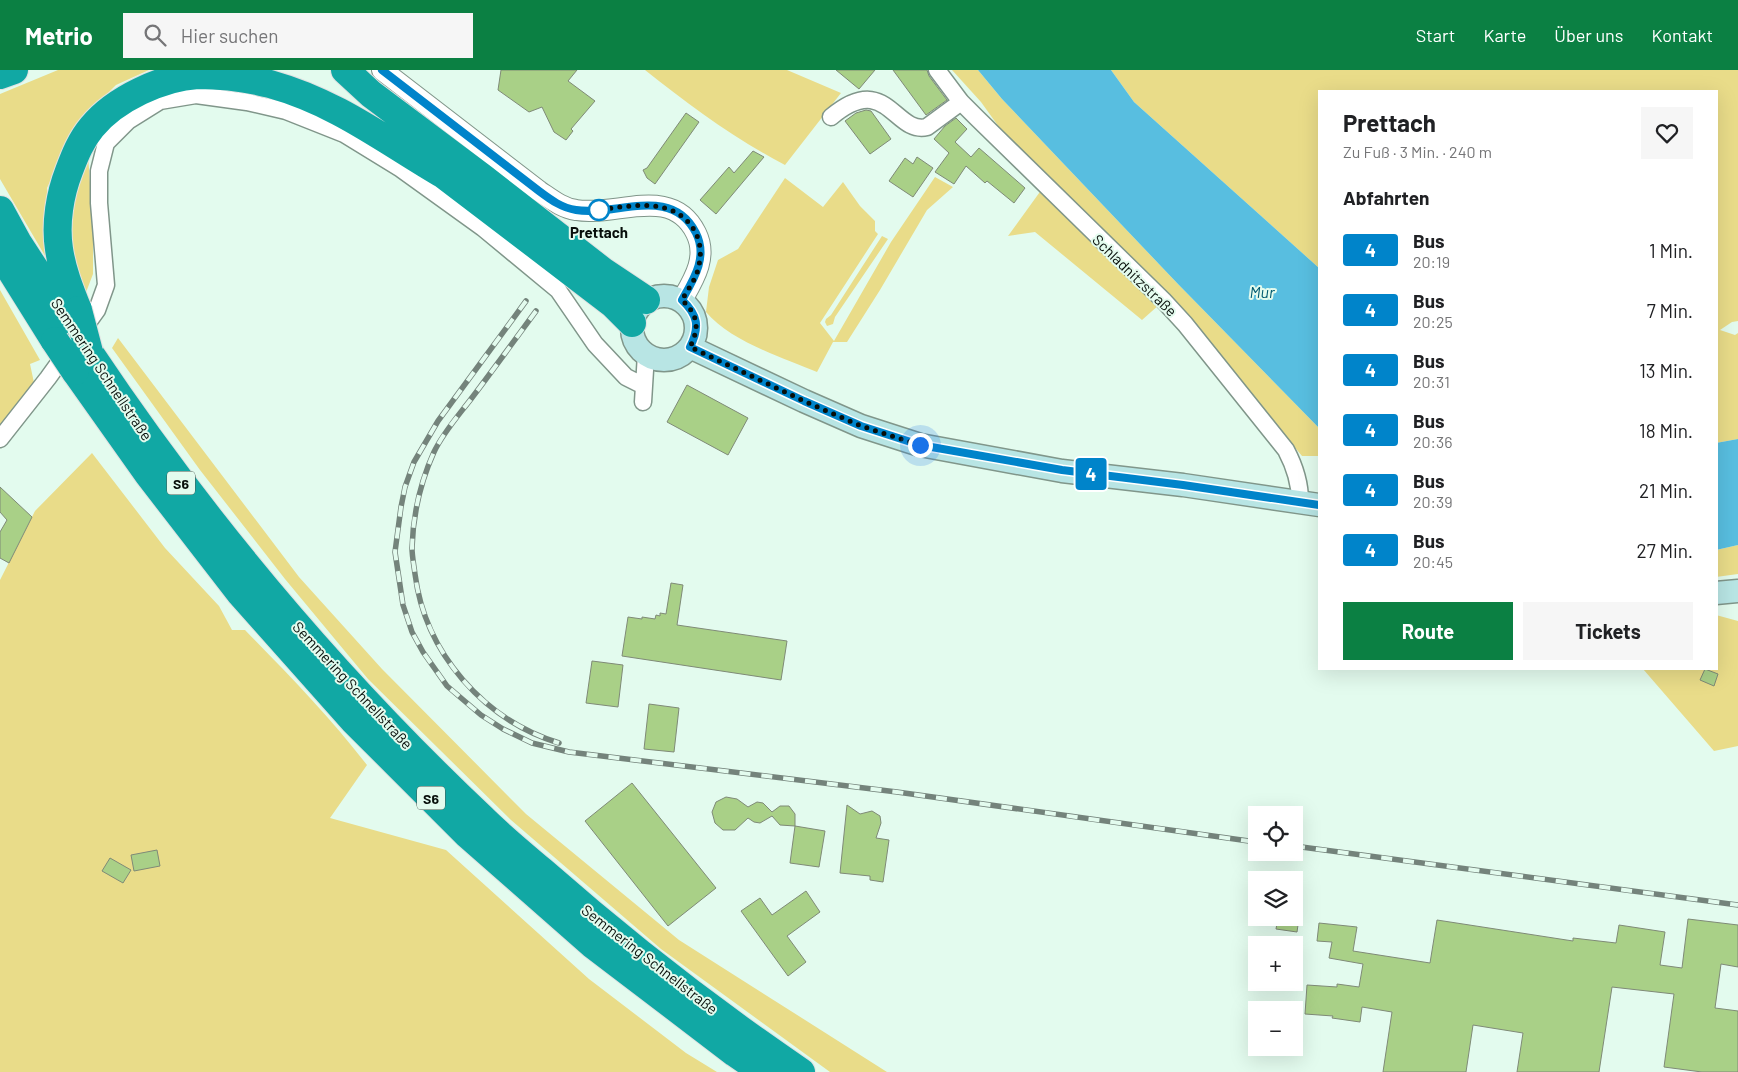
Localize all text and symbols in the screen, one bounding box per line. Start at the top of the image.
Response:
search box [123,13,473,58]
text: Metrio [25,21,93,50]
icon: search [141,21,169,49]
text: Hier suchen [181,24,279,47]
text: Start [1416,24,1455,46]
text: Karte [1483,24,1526,46]
text: Über uns [1554,24,1623,46]
text: Kontakt [1651,24,1713,46]
button: heart [1641,107,1693,159]
text: Prettach [1343,108,1436,137]
text: Zu Fuß · 3 Min. · 240 m [1343,142,1492,161]
text: Abfahrten [1343,186,1429,209]
marker: Prettach [588,199,610,221]
place label: Prettach [570,223,628,241]
text: Bus [1413,229,1445,252]
street label: Schladnitzstraße [1089,230,1181,320]
text: 4 [1365,239,1376,261]
text: 1 Min. [1649,239,1693,262]
text: 20:19 [1413,252,1450,271]
water label: Mur [1249,282,1276,301]
text: Bus [1413,289,1445,312]
street label: Semmering Schnellstraße [48,295,156,443]
text: 4 [1365,299,1376,321]
text: 7 Min. [1647,299,1693,322]
text: 20:25 [1413,312,1453,331]
text: Bus [1413,349,1445,372]
text: 4 [1365,359,1376,381]
text: 13 Min. [1639,359,1693,382]
text: 20:31 [1413,372,1450,391]
text: Bus [1413,409,1445,432]
text: 4 [1365,419,1376,441]
text: 18 Min. [1639,419,1693,442]
text: 20:36 [1413,432,1453,451]
your location [908,433,933,458]
line badge: 4 [1075,458,1107,490]
text: 4 [1086,463,1096,485]
text: Bus [1413,469,1445,492]
road number: S6 [167,472,195,494]
text: 4 [1365,479,1376,501]
text: 21 Min. [1639,479,1693,502]
text: 20:39 [1413,492,1453,511]
text: Bus [1413,529,1445,552]
text: 4 [1365,539,1376,561]
text: 27 Min. [1636,539,1693,562]
text: 20:45 [1413,552,1453,571]
button: Route [1343,602,1513,660]
button: Tickets [1523,602,1693,660]
street label: Semmering Schnellstraße [289,618,417,752]
road number: S6 [417,786,445,810]
map controls [1248,806,1303,1056]
button: locate [1248,806,1303,861]
button: layers [1248,871,1303,926]
street label: Semmering Schnellstraße [578,900,722,1018]
button: + [1248,936,1303,991]
button: − [1248,1001,1303,1056]

